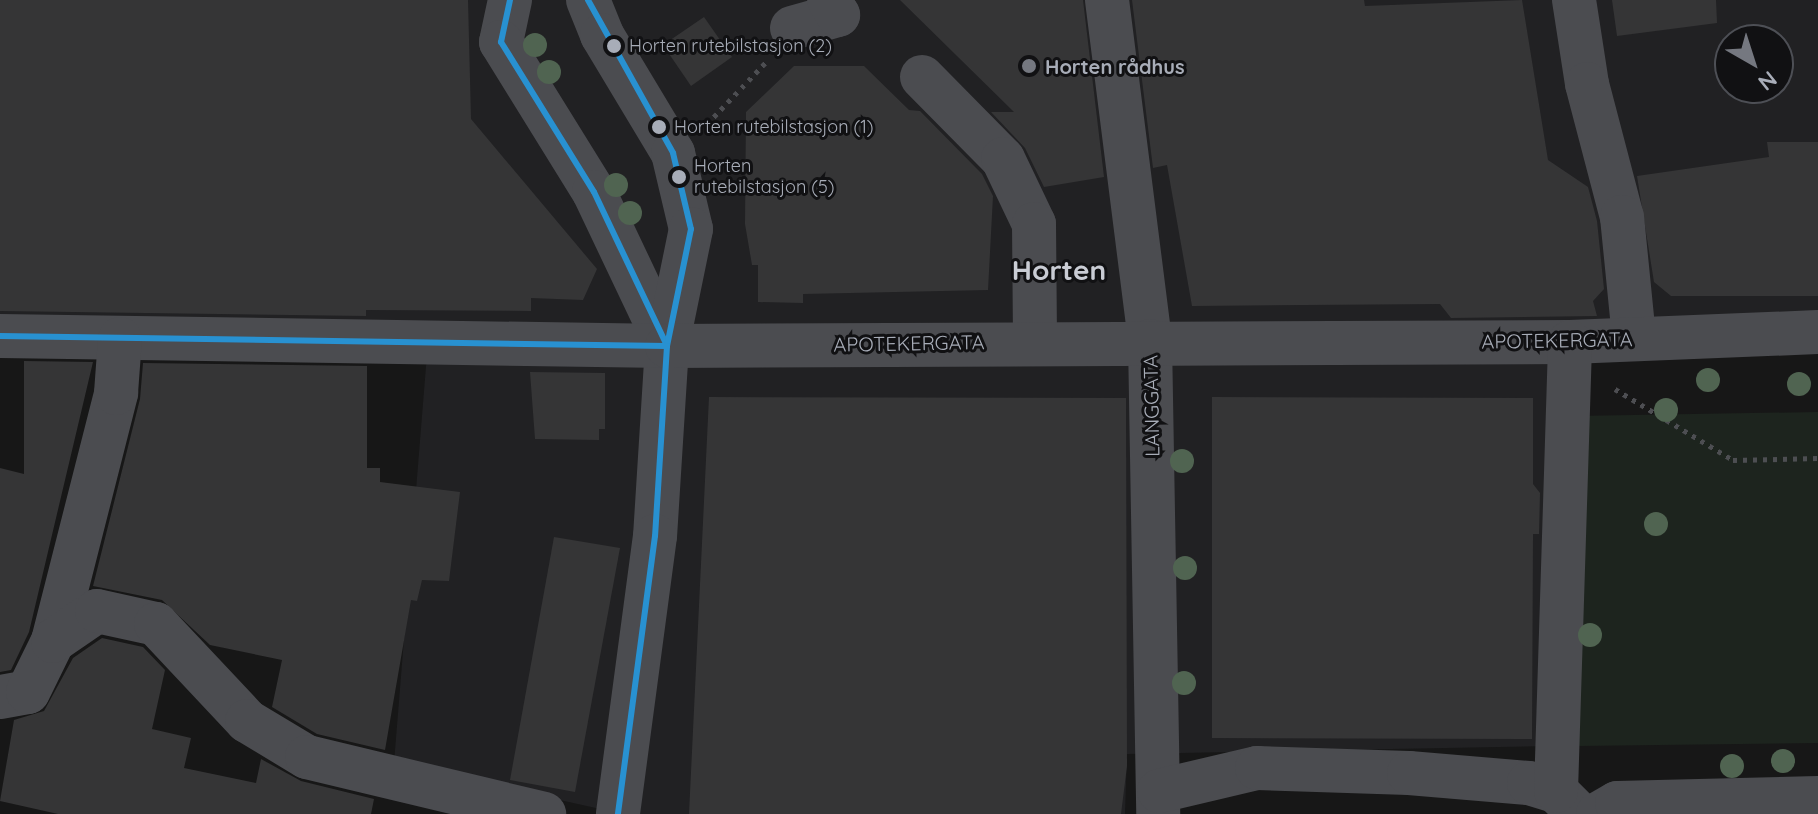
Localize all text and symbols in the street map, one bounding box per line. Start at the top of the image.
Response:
north arrow [1714,24,1794,104]
place label: Horten rutebilstasjon (2) [629,35,832,57]
marker: Horten rutebilstasjon (2) [606,38,622,54]
place label: Horten rådhus [1045,54,1185,78]
marker: Horten rådhus [1020,57,1038,75]
text: N [1753,65,1783,97]
place label: Horten rutebilstasjon (1) [674,116,874,138]
marker: Horten rutebilstasjon (1) [651,119,667,135]
place label: Horten rutebilstasjon (5) [694,156,834,198]
marker: Horten rutebilstasjon (5) [671,169,687,185]
district label: Horten [1012,253,1106,287]
street label: APOTEKERGATA [1481,327,1633,353]
street label: APOTEKERGATA [833,330,985,356]
street label: LANGGATA [1138,355,1164,457]

